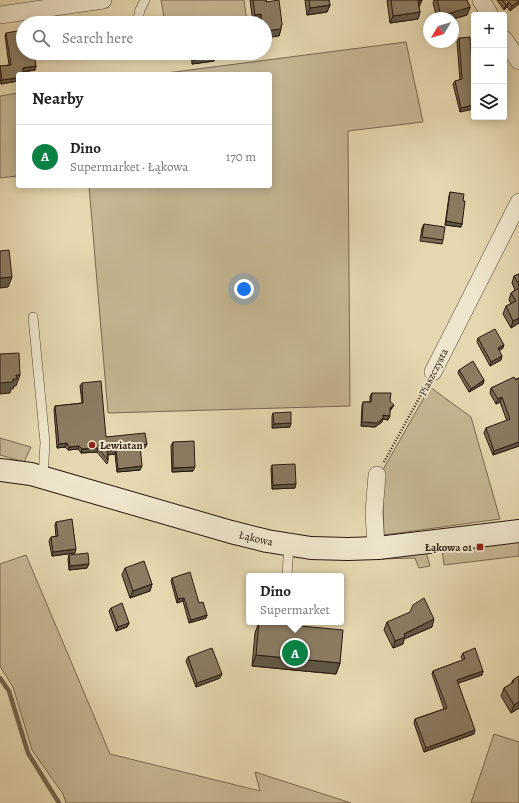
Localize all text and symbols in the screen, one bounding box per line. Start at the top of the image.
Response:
north arrow [423,12,459,48]
map controls [471,12,507,120]
button: + [471,12,507,48]
search box [16,16,272,60]
icon: search [30,27,52,49]
text: Search here [62,28,133,48]
button: − [471,48,507,84]
button: layers [471,84,507,120]
text: Nearby [32,87,83,110]
text: Dino [70,138,101,158]
text: A [41,148,49,165]
text: 170 m [226,148,256,165]
text: Supermarket · Łąkowa [70,158,188,175]
your location [234,279,254,299]
street label: Piaszczysta [415,345,452,399]
place label: Lewiatan [100,438,143,453]
marker: Lewiatan [87,440,97,450]
street label: Łąkowa [237,527,275,550]
place label: Łąkowa 01 [425,540,472,555]
marker: Łąkowa 01 [475,542,485,552]
popup [246,573,344,625]
text: Dino [260,581,291,601]
text: Supermarket [260,601,330,618]
pin: A [282,638,308,668]

